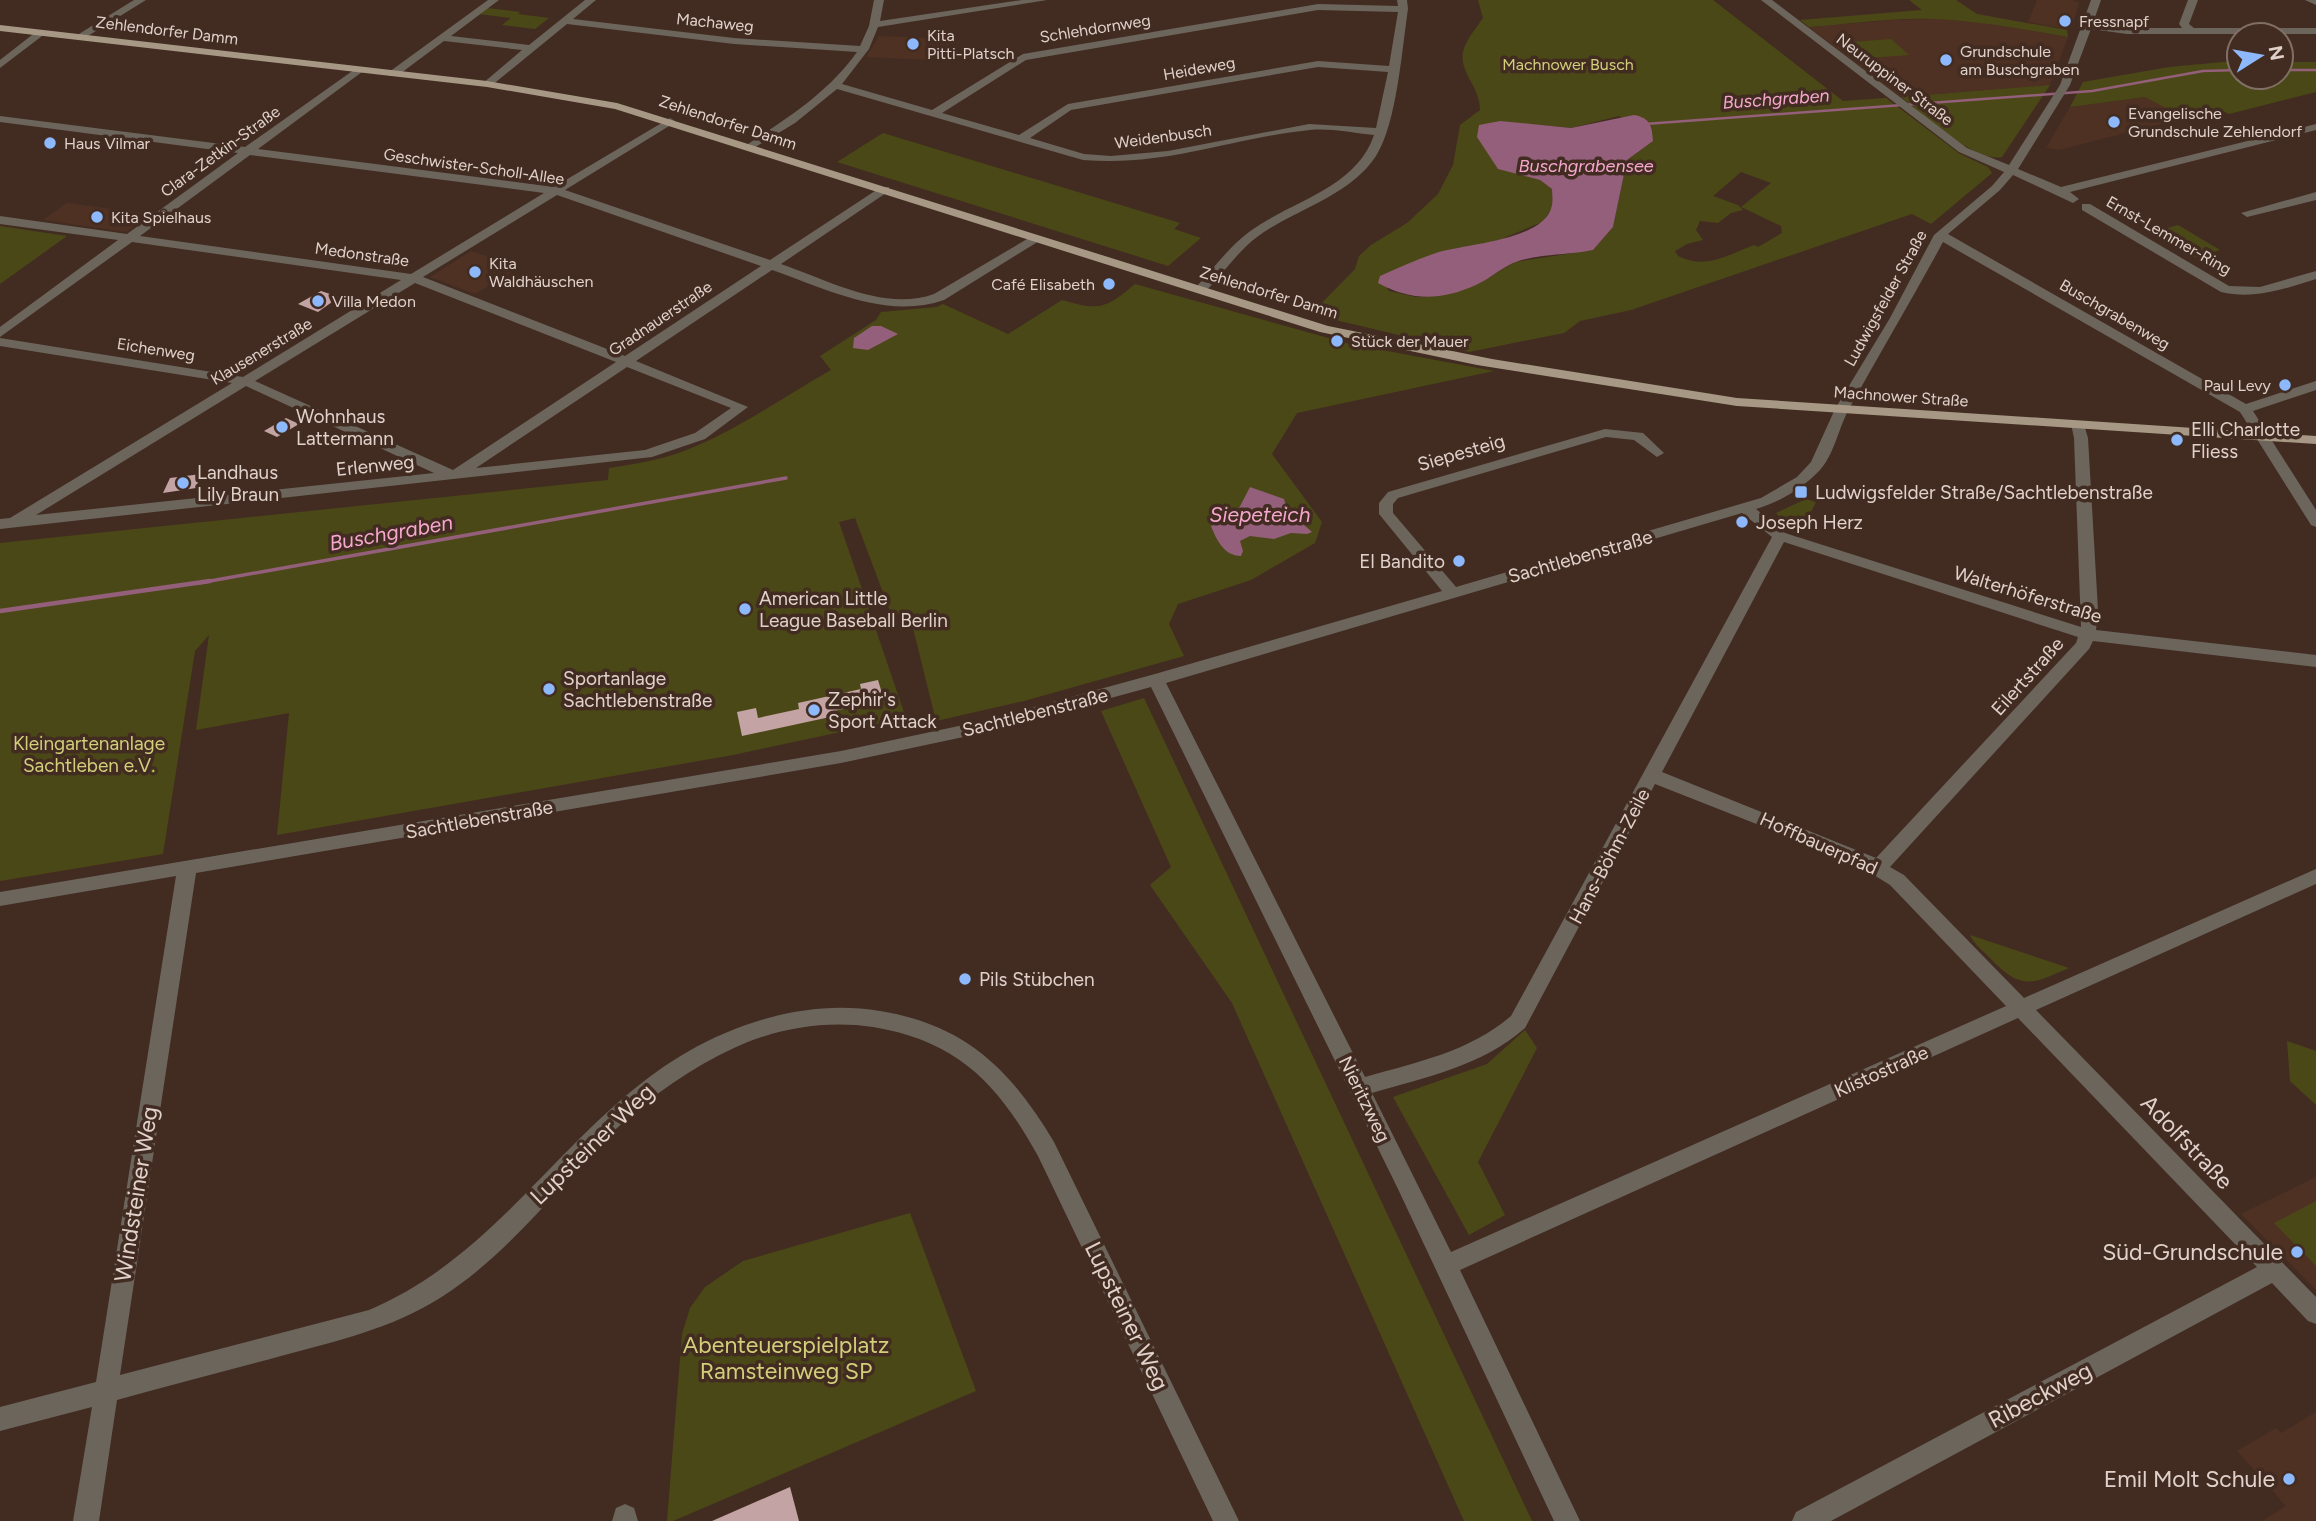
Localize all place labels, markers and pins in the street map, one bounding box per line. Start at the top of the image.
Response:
place label: Fressnapf [2079,12,2149,31]
marker: Fressnapf [2057,13,2073,29]
place label: Kita Pitti-Platsch [927,26,1015,63]
marker: Kita Pitti-Platsch [905,36,921,52]
place label: Grundschule am Buschgraben [1960,42,2080,79]
marker: Grundschule am Buschgraben [1938,52,1954,68]
place label: Evangelische Grundschule Zehlendorf [2128,104,2302,141]
marker: Evangelische Grundschule Zehlendorf [2106,114,2122,130]
place label: Haus Vilmar [64,134,151,153]
marker: Haus Vilmar [42,135,58,151]
place label: Kita Spielhaus [111,208,211,227]
marker: Kita Spielhaus [89,209,105,225]
place label: Kita Waldhäuschen [489,254,594,291]
marker: Kita Waldhäuschen [467,264,483,280]
place label: Café Elisabeth [991,275,1095,294]
marker: Café Elisabeth [1101,276,1117,292]
place label: Villa Medon [332,292,416,311]
marker: Villa Medon [310,293,326,309]
place label: Stück der Mauer [1351,332,1469,351]
marker: Stück der Mauer [1329,333,1345,349]
place label: Paul Levy [2204,376,2272,395]
marker: Paul Levy [2277,377,2293,393]
place label: Wohnhaus Lattermann [296,405,394,450]
place label: Elli Charlotte Fliess [2191,418,2300,463]
marker: Wohnhaus Lattermann [274,419,290,435]
marker: Elli Charlotte Fliess [2169,432,2185,448]
place label: Landhaus Lily Braun [197,461,279,506]
marker: Landhaus Lily Braun [175,475,191,491]
place label: Ludwigsfelder Straße/Sachtlebenstraße [1815,481,2153,504]
marker: Ludwigsfelder Straße/Sachtlebenstraße [1793,484,1809,500]
place label: Joseph Herz [1756,511,1863,534]
marker: Joseph Herz [1734,514,1750,530]
place label: El Bandito [1359,550,1445,573]
marker: El Bandito [1451,553,1467,569]
place label: American Little League Baseball Berlin [759,587,948,632]
marker: American Little League Baseball Berlin [737,601,753,617]
place label: Sportanlage Sachtlebenstraße [563,667,712,712]
marker: Sportanlage Sachtlebenstraße [541,681,557,697]
place label: Zephir's Sport Attack [828,688,937,733]
marker: Zephir's Sport Attack [806,702,822,718]
place label: Pils Stübchen [979,968,1095,991]
marker: Pils Stübchen [957,971,973,987]
place label: Süd-Grundschule [2102,1238,2283,1266]
marker: Süd-Grundschule [2289,1244,2305,1260]
place label: Emil Molt Schule [2104,1465,2275,1493]
marker: Emil Molt Schule [2281,1471,2297,1487]

